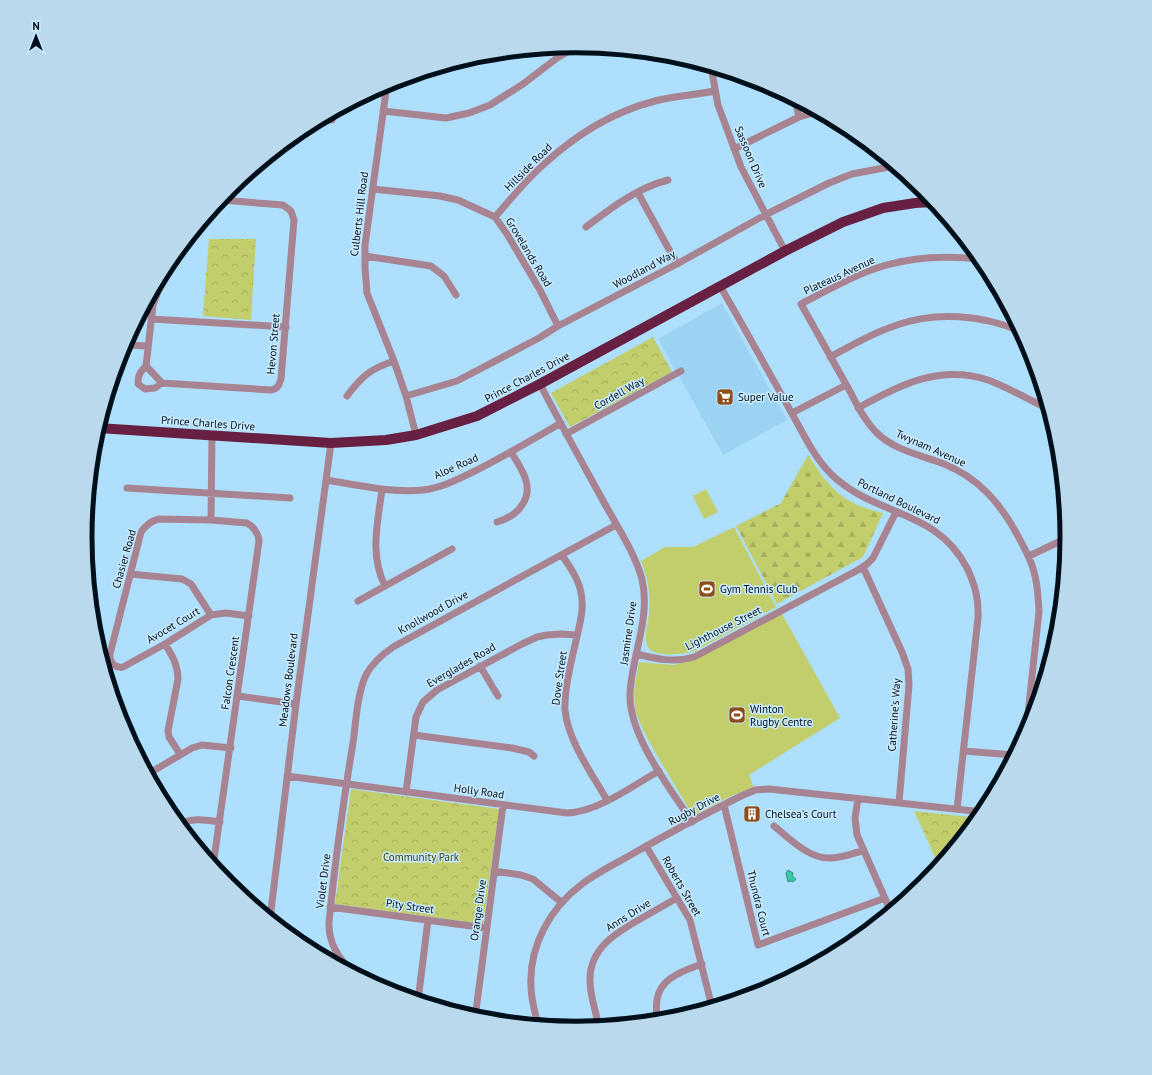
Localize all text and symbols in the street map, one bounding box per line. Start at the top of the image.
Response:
north arrow [16,16,56,56]
text: N [32,19,40,33]
street label: Sassoon Drive [732,124,770,190]
street label: Hillside Road [501,140,555,194]
street label: Culberts Hill Road [347,171,371,257]
street label: Grovelands Road [503,215,555,289]
street label: Woodland Way [610,246,678,291]
street label: Plateaus Avenue [801,252,877,298]
street label: Hevon Street [263,313,283,375]
street label: Prince Charles Drive [482,349,572,405]
street label: Cordell Way [591,373,647,413]
supermarket icon: Super Value [715,387,735,407]
place label: Super Value [738,390,794,404]
street label: Prince Charles Drive [161,413,256,433]
street label: Twynam Avenue [894,426,969,470]
street label: Aloe Road [432,450,481,482]
street label: Portland Boulevard [855,475,943,527]
street label: Chasier Road [109,528,139,590]
sports icon: Gym Tennis Club [697,579,717,599]
place label: Gym Tennis Club [720,582,798,596]
street label: Knollwood Drive [395,587,471,637]
street label: Jasmine Drive [616,600,639,667]
street label: Lighthouse Street [683,603,764,653]
street label: Avocet Court [144,604,202,646]
street label: Meadows Boulevard [275,632,301,728]
street label: Falcon Crescent [218,635,242,711]
street label: Everglades Road [424,640,498,690]
street label: Dove Street [548,650,570,706]
street label: Catherine's Way [884,677,904,752]
place label: Winton Rugby Centre [750,702,813,729]
sports icon: Winton Rugby Centre [727,705,747,725]
street label: Holly Road [453,781,505,801]
street label: Rugby Drive [666,789,723,828]
building icon: Chelsea's Court [742,804,762,824]
place label: Chelsea's Court [765,807,837,821]
park label: Community Park [383,850,460,864]
street label: Violet Drive [313,852,333,910]
street label: Roberts Street [659,854,705,919]
street label: Thundra Court [744,868,774,938]
street label: Orange Drive [467,878,489,942]
street label: Anns Drive [603,895,654,934]
street label: Pity Street [385,896,435,916]

